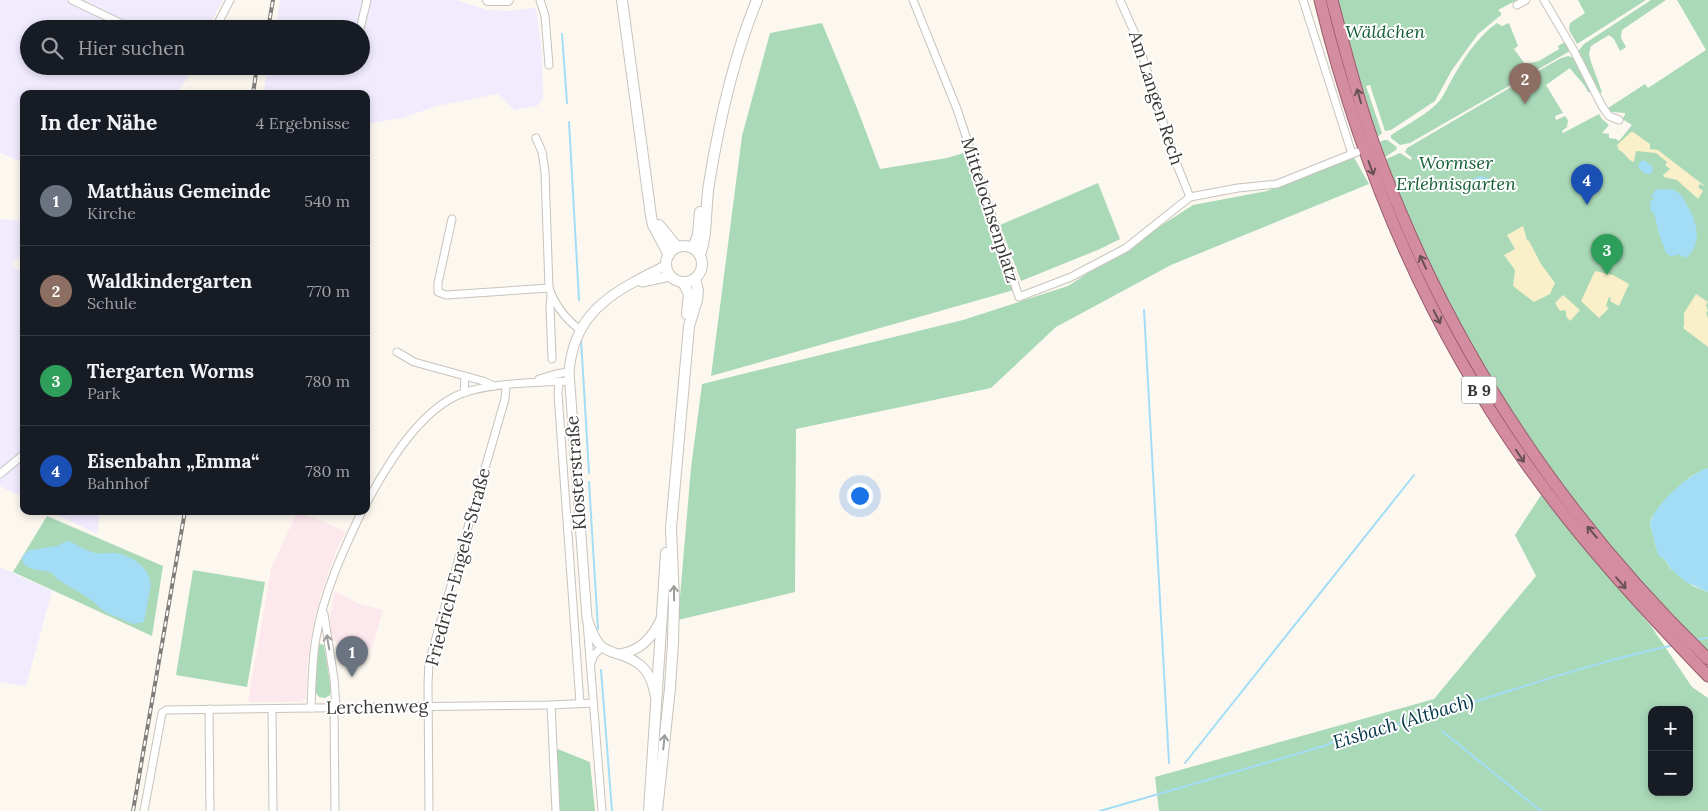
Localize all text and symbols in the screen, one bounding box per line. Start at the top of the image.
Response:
search box [20,20,370,75]
park label: Wäldchen [1345,20,1425,43]
street label: Am Langen Rech [1124,27,1189,168]
icon: search [38,34,66,62]
text: Hier suchen [78,36,185,60]
pin: 2 [1509,63,1541,104]
one-way arrow [1353,88,1363,104]
text: In der Nähe [40,109,157,136]
text: 4 Ergebnisse [256,113,350,133]
street label: Mittelochsenplatz [956,134,1025,285]
park label: Wormser Erlebnisgarten [1396,151,1516,195]
one-way arrow [1367,160,1376,175]
pin: 4 [1571,164,1603,205]
text: Matthäus Gemeinde [87,179,271,203]
text: 1 [53,191,59,211]
text: 540 m [304,191,350,211]
text: Kirche [87,203,136,223]
pin: 3 [1591,234,1623,275]
one-way arrow [1418,255,1427,270]
text: Waldkindergarten [87,269,252,293]
text: 2 [52,281,60,301]
text: 770 m [307,281,350,301]
text: Schule [87,293,137,313]
one-way arrow [1432,309,1442,324]
text: Tiergarten Worms [87,359,254,383]
text: 3 [52,371,60,391]
text: 780 m [305,371,350,391]
road number: B 9 [1462,376,1496,404]
text: Park [87,383,120,403]
street label: Klosterstraße [560,415,591,531]
text: Eisenbahn „Emma“ [87,449,259,473]
one-way arrow [1515,449,1525,463]
text: 4 [52,461,60,481]
text: 780 m [305,461,350,481]
street label: Friedrich-Engels-Straße [420,465,495,669]
text: Bahnhof [87,473,149,493]
your location [847,483,873,509]
one-way arrow [1587,526,1598,539]
one-way arrow [1616,577,1627,590]
one-way arrow [669,585,679,602]
one-way arrow [322,634,332,650]
pin: 1 [336,636,368,677]
water label: Eisbach (Altbach) [1330,688,1477,755]
street label: Lerchenweg [326,694,429,719]
map controls [1648,706,1693,796]
button: + [1648,706,1693,751]
one-way arrow [659,734,669,750]
button: − [1648,751,1693,796]

